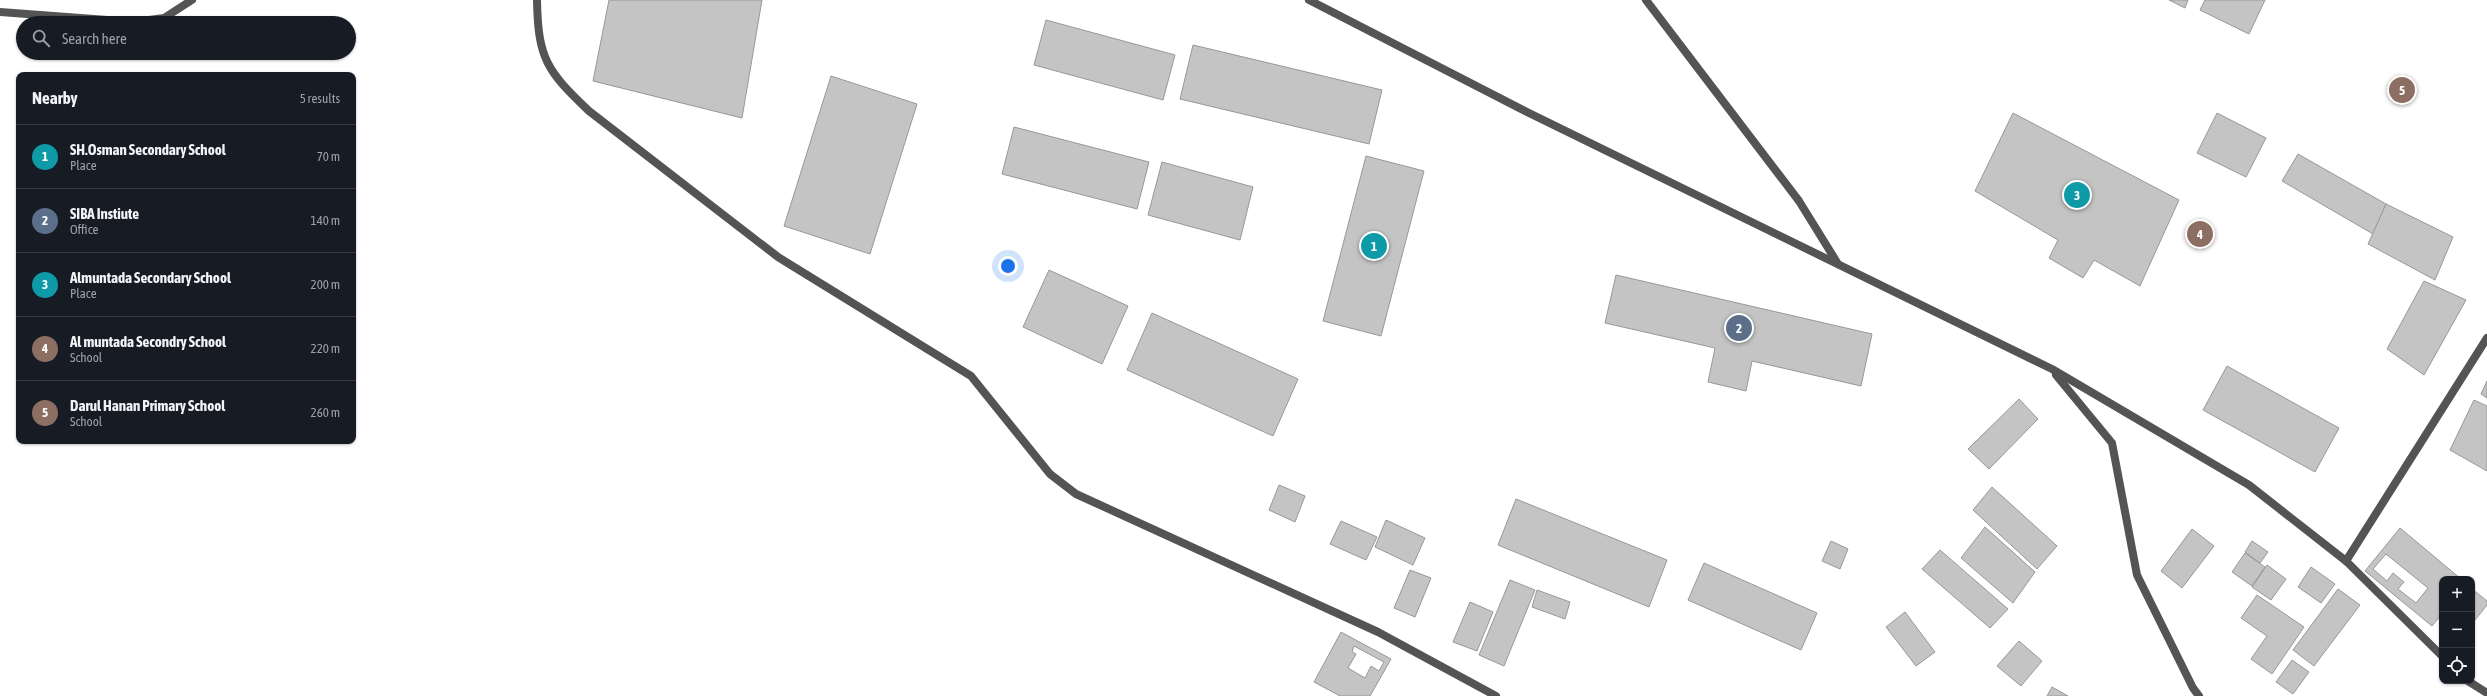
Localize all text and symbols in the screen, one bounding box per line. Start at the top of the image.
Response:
search box [16,16,356,60]
icon: search [30,27,52,49]
text: Search here [62,30,127,47]
pin: 5 [2389,75,2415,105]
text: Nearby [32,88,78,108]
text: 5 results [300,91,340,106]
text: SH.Osman Secondary School [70,141,226,158]
text: 1 [42,149,48,164]
text: 70 m [317,149,340,164]
text: Place [70,158,97,173]
pin: 3 [2064,180,2090,210]
text: SIBA Instiute [70,205,139,222]
text: 2 [42,213,48,228]
text: 140 m [311,213,340,228]
pin: 4 [2187,219,2213,249]
text: Office [70,222,98,237]
pin: 1 [1361,231,1387,261]
your location [998,256,1018,276]
text: Almuntada Secondary School [70,269,231,286]
text: 3 [42,277,48,292]
text: 200 m [311,277,340,292]
text: Place [70,286,97,301]
pin: 2 [1726,313,1752,343]
text: Al muntada Secondry School [70,333,226,350]
text: 4 [42,341,48,356]
text: 220 m [311,341,340,356]
text: School [70,350,102,365]
text: Darul Hanan Primary School [70,397,225,414]
text: 5 [42,405,48,420]
text: 260 m [311,405,340,420]
text: School [70,414,102,429]
map controls [2439,576,2475,684]
button: + [2439,576,2475,612]
button: − [2439,612,2475,648]
button: locate [2439,648,2475,684]

